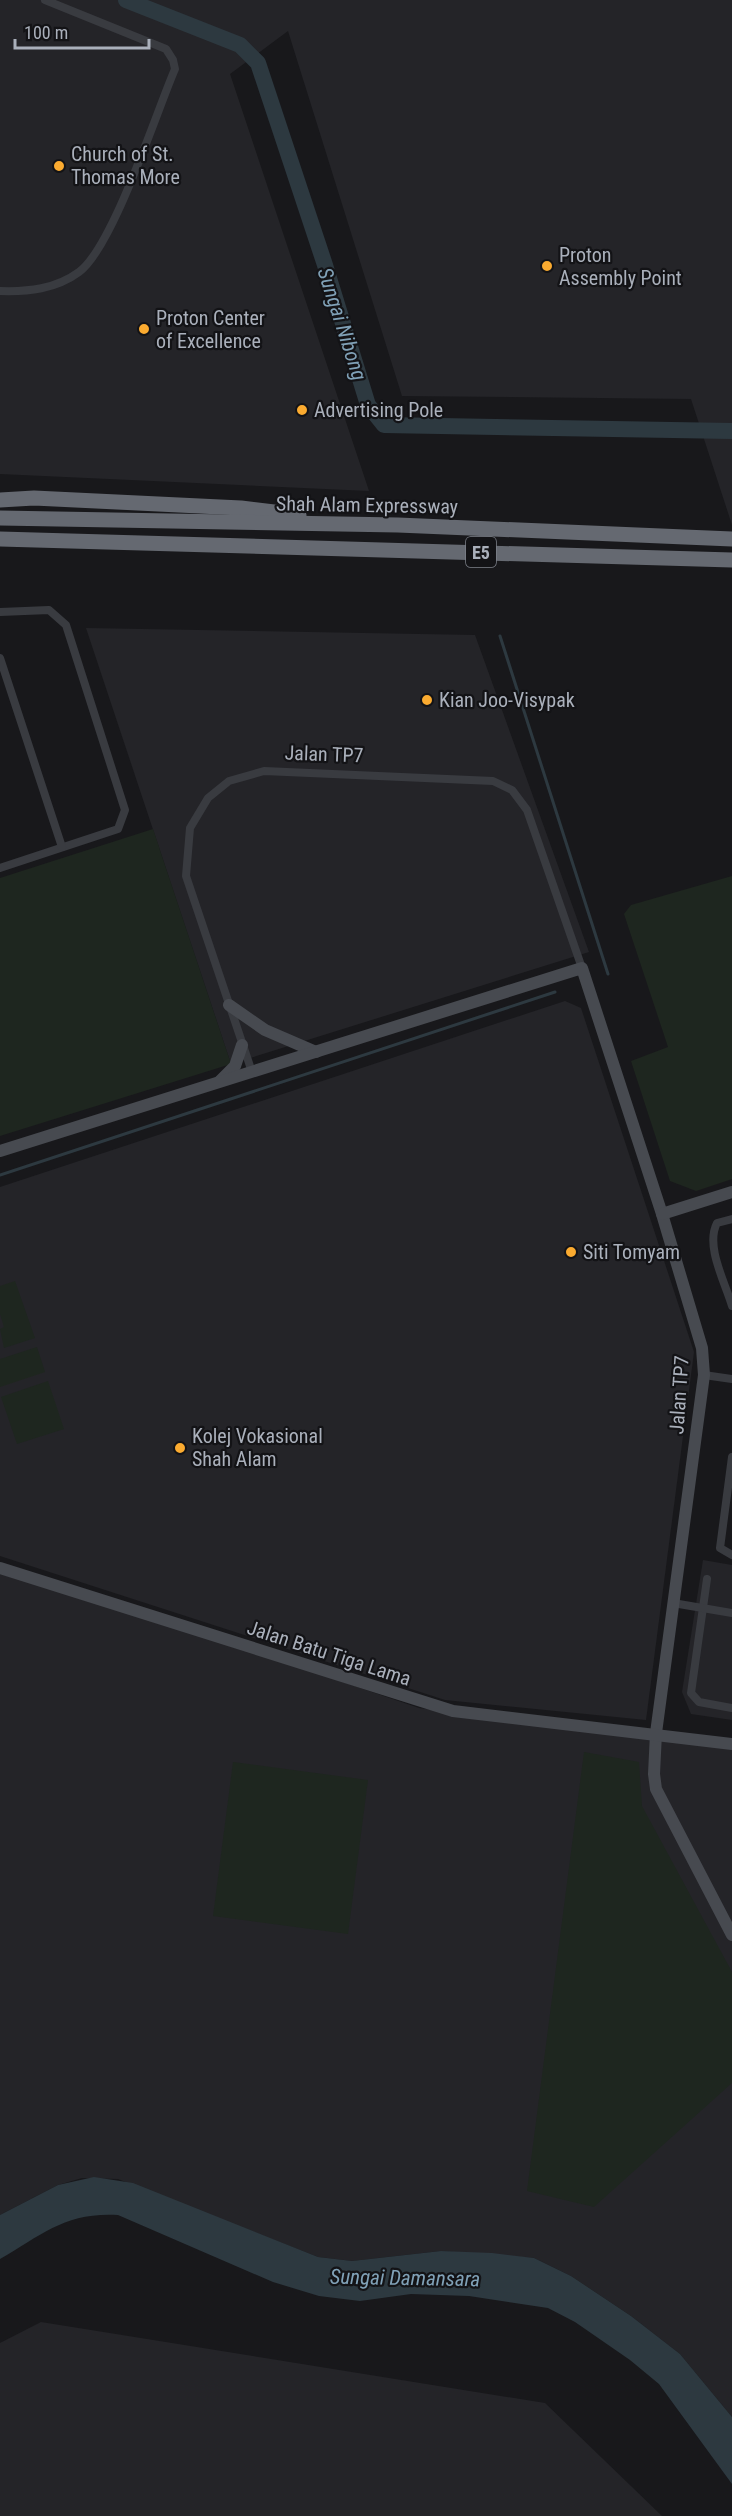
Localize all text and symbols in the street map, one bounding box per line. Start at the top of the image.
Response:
scale bar [15,12,148,50]
text: 100 m [24,22,68,43]
place label: Church of St. Thomas More [71,142,180,189]
marker: Church of St. Thomas More [52,159,66,173]
place label: Proton Assembly Point [559,243,682,290]
marker: Proton Assembly Point [540,259,554,273]
water label: Sungai Nibong [313,265,371,383]
place label: Proton Center of Excellence [156,306,265,353]
marker: Proton Center of Excellence [137,322,151,336]
place label: Advertising Pole [314,398,443,422]
marker: Advertising Pole [295,403,309,417]
street label: Shah Alam Expressway [276,491,458,519]
road number: E5 [466,537,496,567]
place label: Kian Joo-Visypak [439,688,575,712]
marker: Kian Joo-Visypak [420,693,434,707]
street label: Jalan TP7 [284,741,364,767]
place label: Siti Tomyam [583,1240,680,1264]
marker: Siti Tomyam [564,1245,578,1259]
street label: Jalan TP7 [664,1355,694,1435]
place label: Kolej Vokasional Shah Alam [192,1424,323,1471]
marker: Kolej Vokasional Shah Alam [173,1441,187,1455]
street label: Jalan Batu Tiga Lama [244,1615,414,1691]
water label: Sungai Damansara [330,2265,480,2291]

